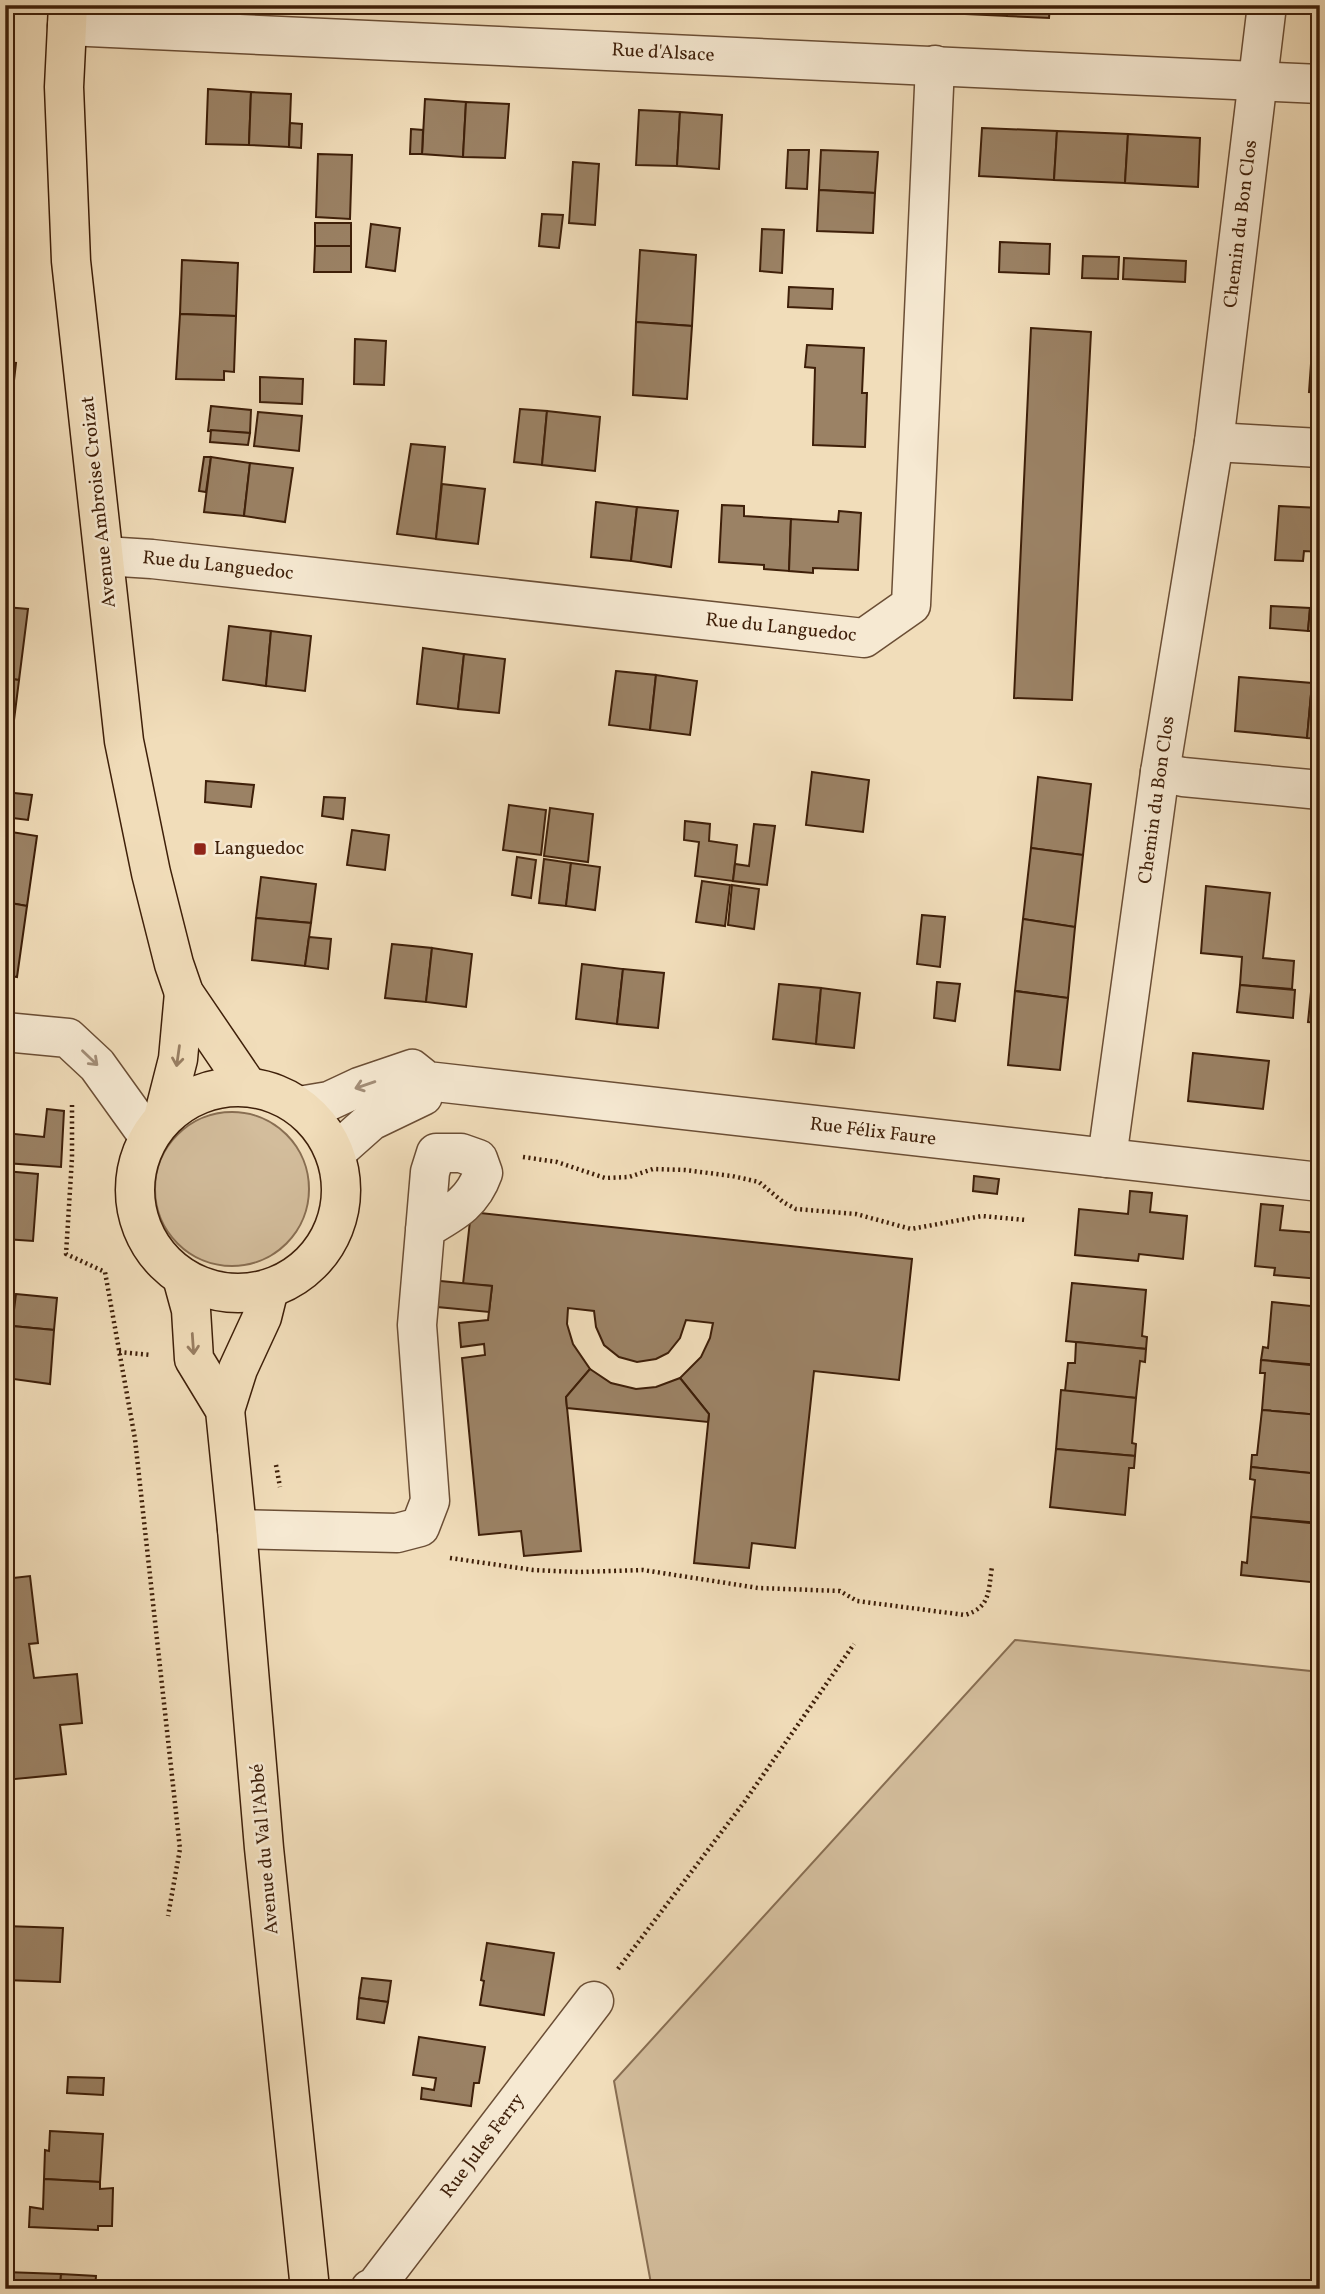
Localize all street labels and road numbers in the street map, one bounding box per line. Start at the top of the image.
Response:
street label: Rue d'Alsace [611,37,715,69]
street label: Chemin du Bon Clos [1218,139,1264,309]
street label: Avenue Ambroise Croizat [75,394,123,609]
street label: Rue du Languedoc [141,545,295,587]
street label: Rue du Languedoc [704,607,858,649]
street label: Chemin du Bon Clos [1132,714,1182,886]
street label: Rue Félix Faure [808,1111,938,1153]
street label: Avenue du Val l'Abbé [245,1762,285,1936]
street label: Rue Jules Ferry [435,2088,531,2204]

